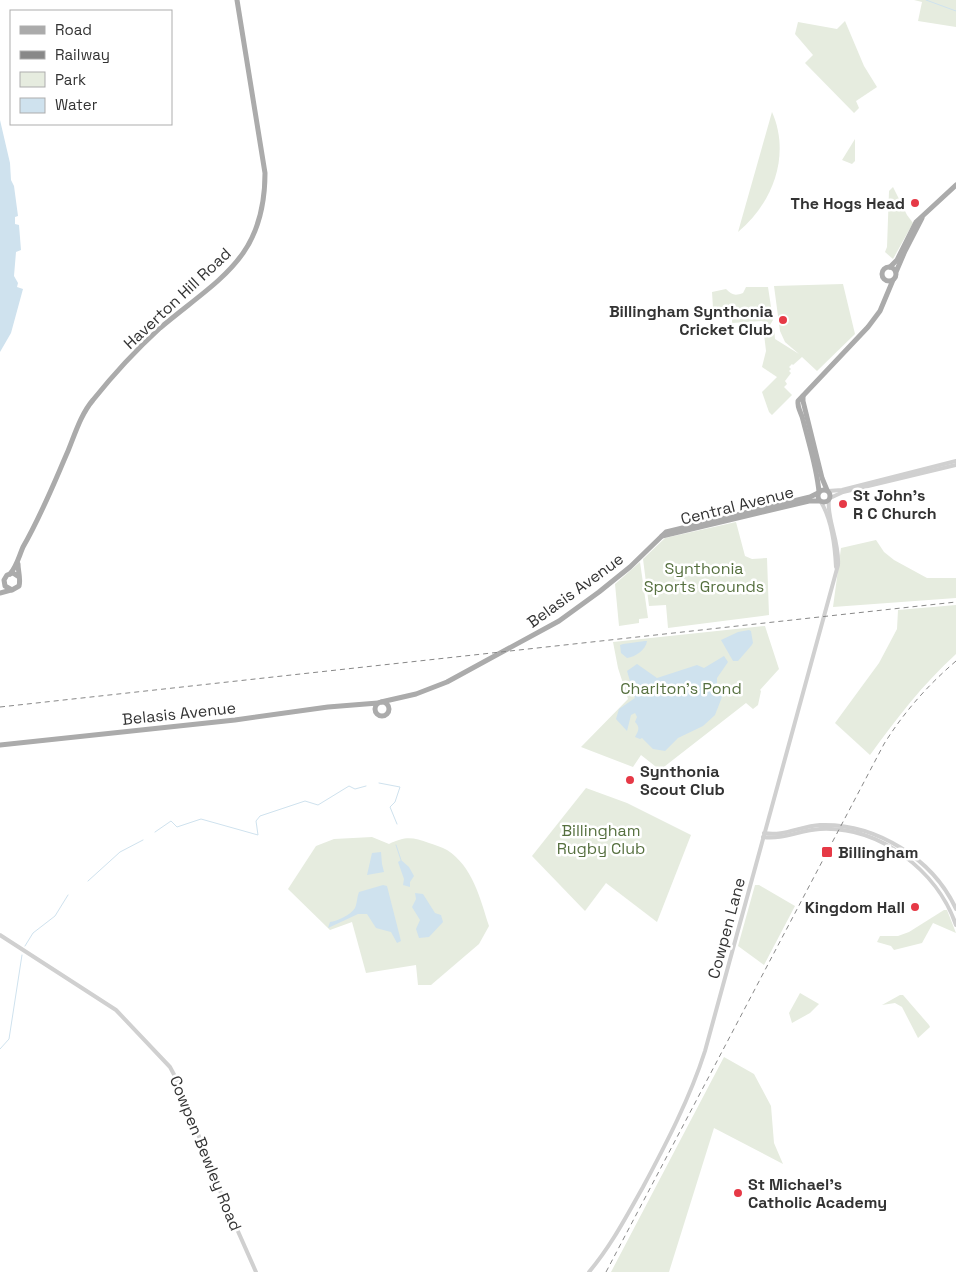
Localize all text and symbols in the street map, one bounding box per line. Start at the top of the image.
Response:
legend [10,10,172,125]
text: Road [55,20,92,39]
text: Railway [55,45,110,64]
text: Park [55,70,86,89]
text: Water [55,95,98,114]
place label: The Hogs Head [790,193,905,214]
marker: The Hogs Head [909,197,921,209]
street label: Haverton Hill Road [119,243,236,354]
place label: Billingham Synthonia Cricket Club [609,301,773,340]
marker: Billingham Synthonia Cricket Club [777,314,789,326]
street label: Central Avenue [678,481,796,530]
place label: St John's R C Church [853,485,937,524]
marker: St John's R C Church [837,498,849,510]
street label: Belasis Avenue [523,548,628,632]
park label: Synthonia Sports Grounds [644,558,764,597]
park label: Charlton's Pond [620,678,742,699]
street label: Belasis Avenue [121,697,237,730]
place label: Synthonia Scout Club [640,761,725,800]
marker: Synthonia Scout Club [624,774,636,786]
park label: Billingham Rugby Club [557,820,645,859]
place label: Billingham [838,842,918,863]
marker: Billingham [820,845,834,859]
street label: Cowpen Lane [703,875,750,981]
place label: Kingdom Hall [805,897,905,918]
marker: Kingdom Hall [909,901,921,913]
street label: Cowpen Bewley Road [165,1072,246,1234]
place label: St Michael's Catholic Academy [748,1174,887,1213]
marker: St Michael's Catholic Academy [732,1187,744,1199]

